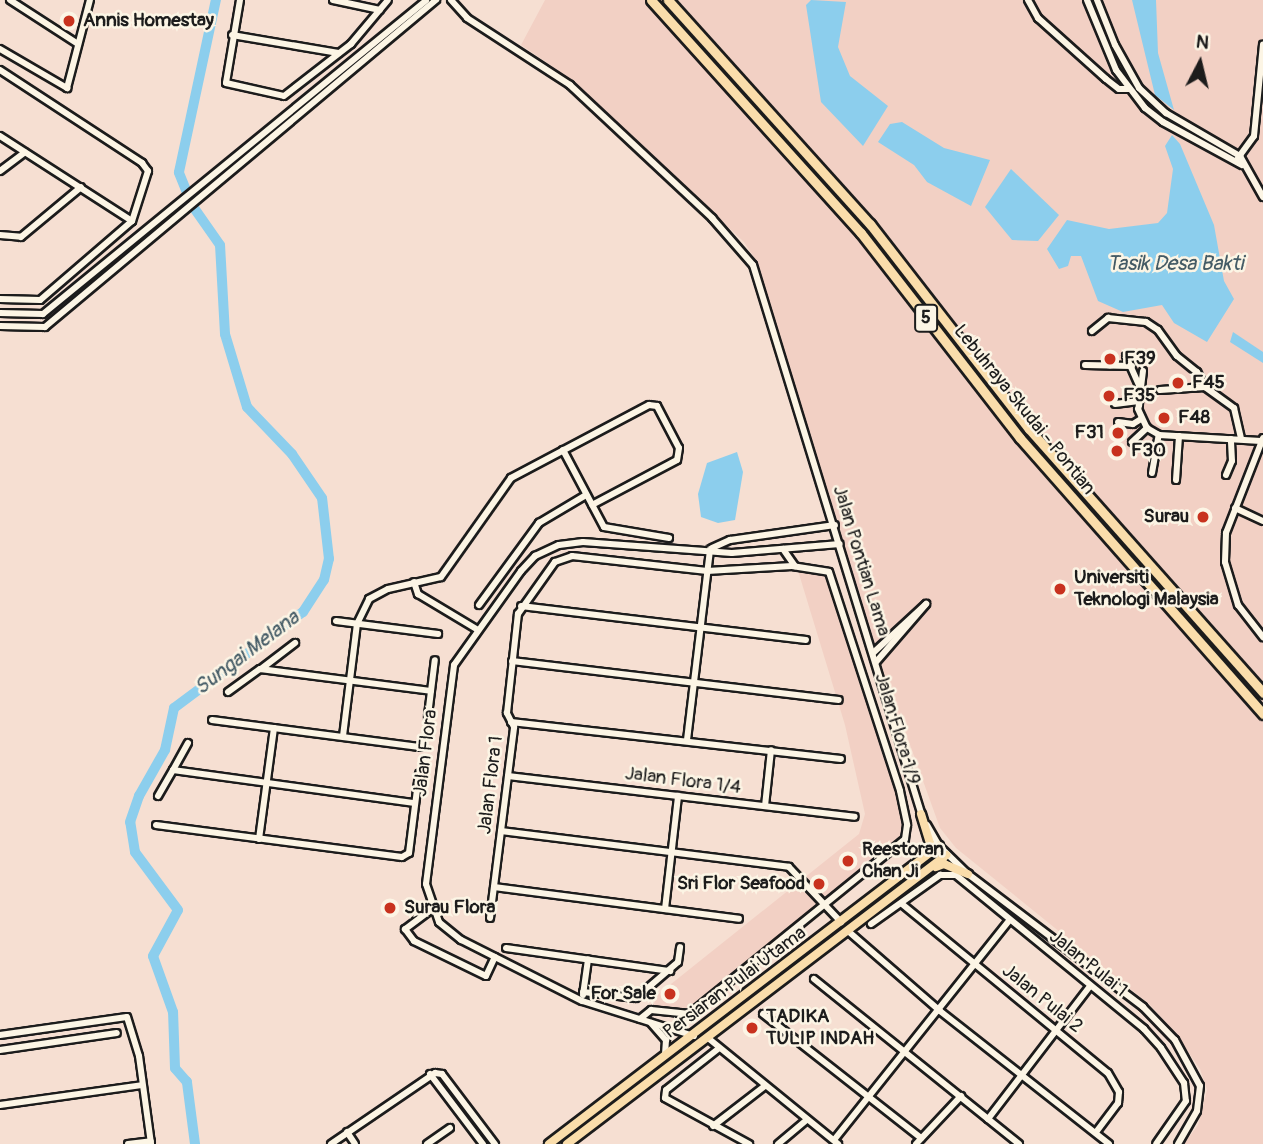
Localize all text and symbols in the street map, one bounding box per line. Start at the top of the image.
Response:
place label: Annis Homestay [83,10,214,32]
marker: Annis Homestay [61,13,77,29]
north arrow [1165,28,1235,98]
text: N [1195,29,1210,55]
water label: Tasik Desa Bakti [1107,251,1243,277]
road number: 5 [914,304,938,332]
street label: Lebuhraya Skudai - Pontian [948,320,1100,500]
place label: F39 [1124,348,1156,370]
marker: F39 [1102,351,1118,367]
place label: F45 [1192,372,1225,394]
marker: F45 [1170,375,1186,391]
place label: F35 [1123,385,1155,407]
marker: F35 [1101,388,1117,404]
place label: F48 [1178,407,1210,429]
marker: F48 [1156,410,1172,426]
place label: F31 [1075,422,1104,444]
marker: F31 [1110,425,1126,441]
place label: F30 [1131,440,1166,462]
marker: F30 [1109,443,1125,459]
street label: Jalan Pontian Lama [827,483,895,639]
place label: Surau [1144,506,1189,528]
marker: Surau [1195,509,1211,525]
place label: Universiti Teknologi Malaysia [1074,567,1219,611]
marker: Universiti Teknologi Malaysia [1052,581,1068,597]
water label: Sungai Melana [190,605,304,701]
street label: Jalan Flora 1/9 [869,670,925,788]
street label: Jalan Flora [409,708,443,798]
street label: Jalan Flora 1 [474,735,508,835]
street label: Jalan Flora 1/4 [624,763,742,799]
place label: Reestoran Chan Ji [862,839,944,883]
marker: Reestoran Chan Ji [840,853,856,869]
place label: Sri Flor Seafood [677,873,805,895]
marker: Sri Flor Seafood [811,876,827,892]
place label: Surau Flora [404,897,495,919]
marker: Surau Flora [382,900,398,916]
street label: Persiaran Pulai Utama [659,922,811,1044]
street label: Jalan Pulai 1 [1044,926,1132,1002]
street label: Jalan Pulai 2 [997,960,1087,1038]
place label: For Sale [591,983,656,1005]
marker: For Sale [662,986,678,1002]
place label: TADIKA TULIP INDAH [766,1006,874,1050]
marker: TADIKA TULIP INDAH [744,1020,760,1036]

